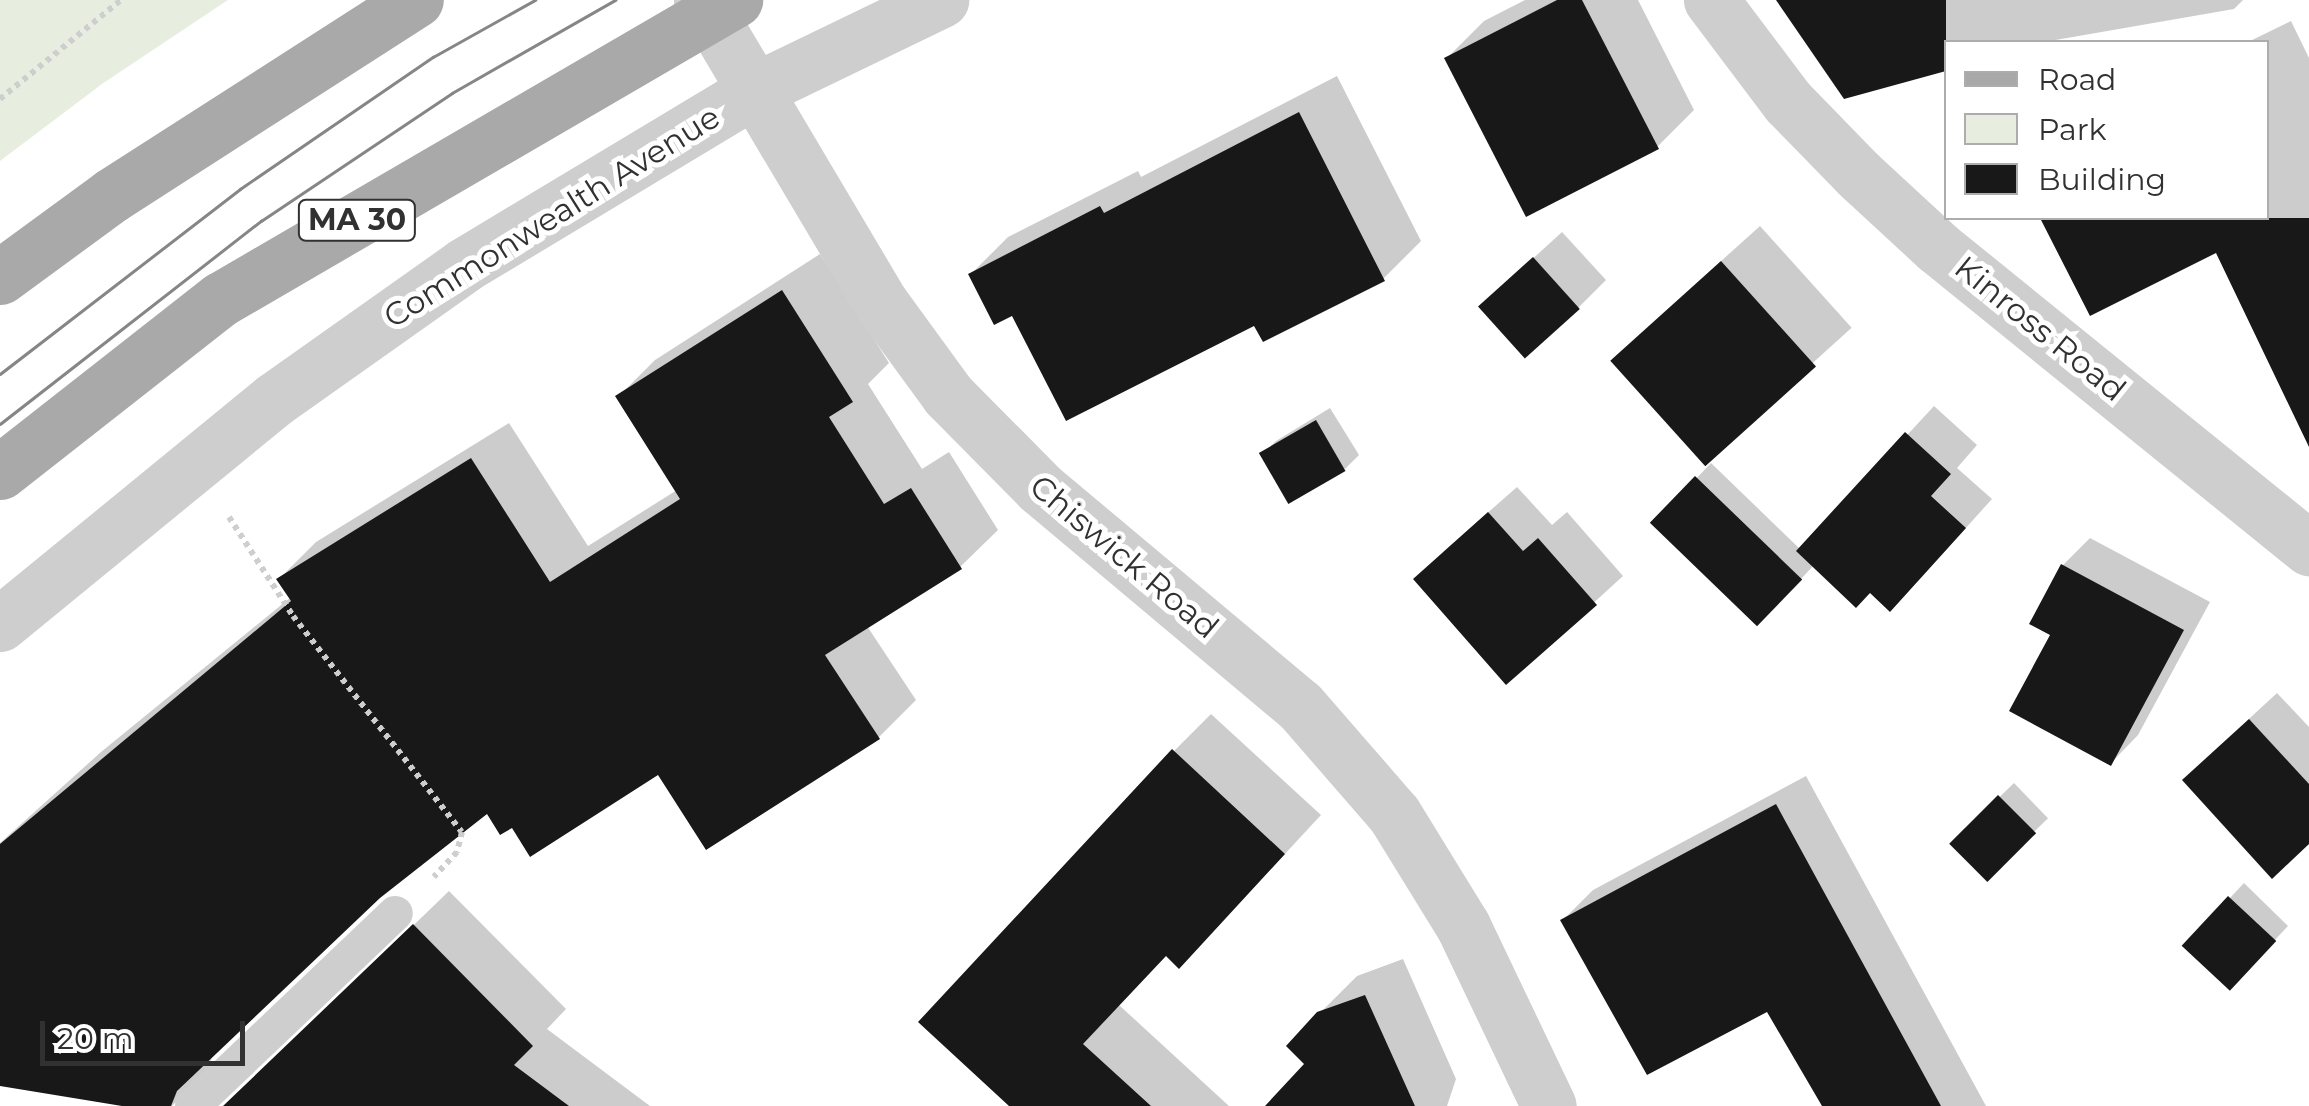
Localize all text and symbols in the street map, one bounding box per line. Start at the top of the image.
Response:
legend [1944,40,2269,220]
text: Road [2038,61,2116,98]
street label: Commonwealth Avenue [377,98,727,336]
text: Park [2038,111,2107,148]
text: Building [2038,161,2166,198]
road number: MA 30 [297,195,417,245]
street label: Kinross Road [1947,248,2133,410]
street label: Chiswick Road [1022,467,1226,647]
scale bar [45,1001,250,1063]
text: 20 m [57,1020,134,1057]

